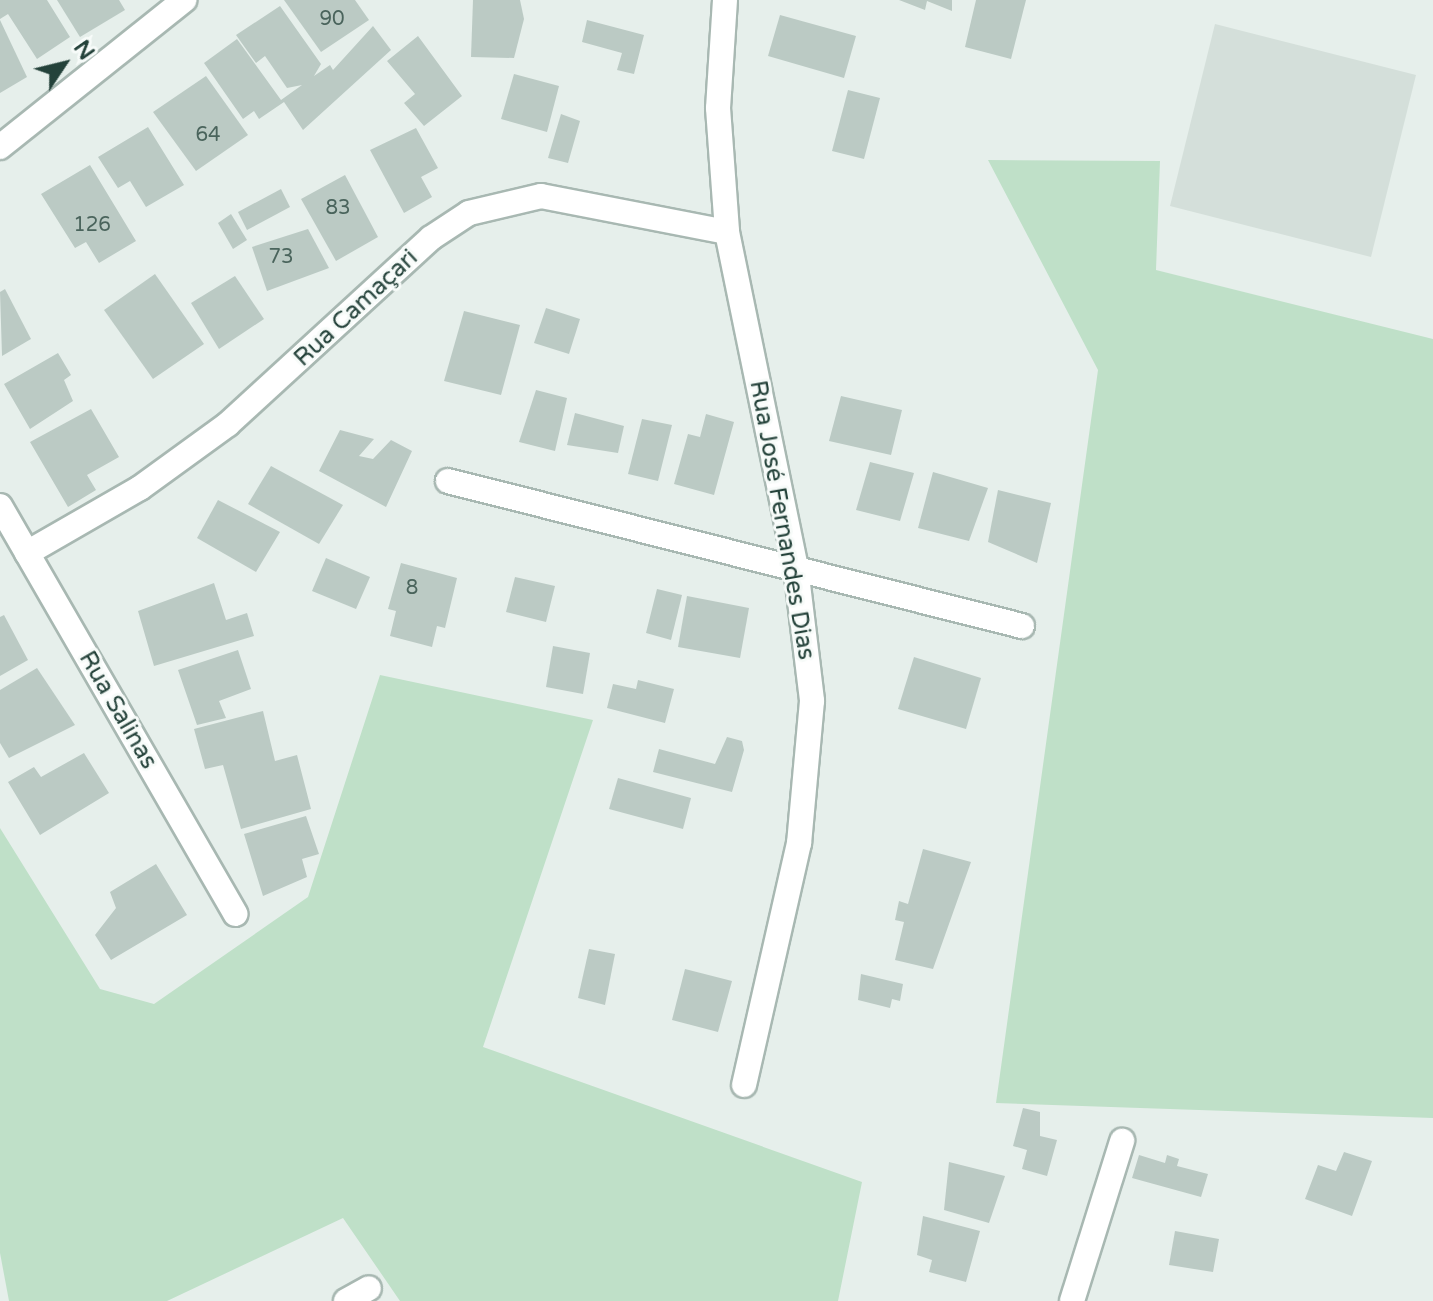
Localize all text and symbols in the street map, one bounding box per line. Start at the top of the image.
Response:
house number: 90 [319,7,345,31]
north arrow [24,24,104,104]
text: N [68,36,99,65]
house number: 64 [195,123,221,147]
house number: 83 [325,196,351,220]
house number: 126 [73,213,111,237]
street label: Rua Camaçari [288,243,424,373]
house number: 73 [268,245,294,269]
street label: Rua José Fernandes Dias [743,378,821,662]
house number: 8 [406,576,418,600]
street label: Rua Salinas [73,646,163,774]

